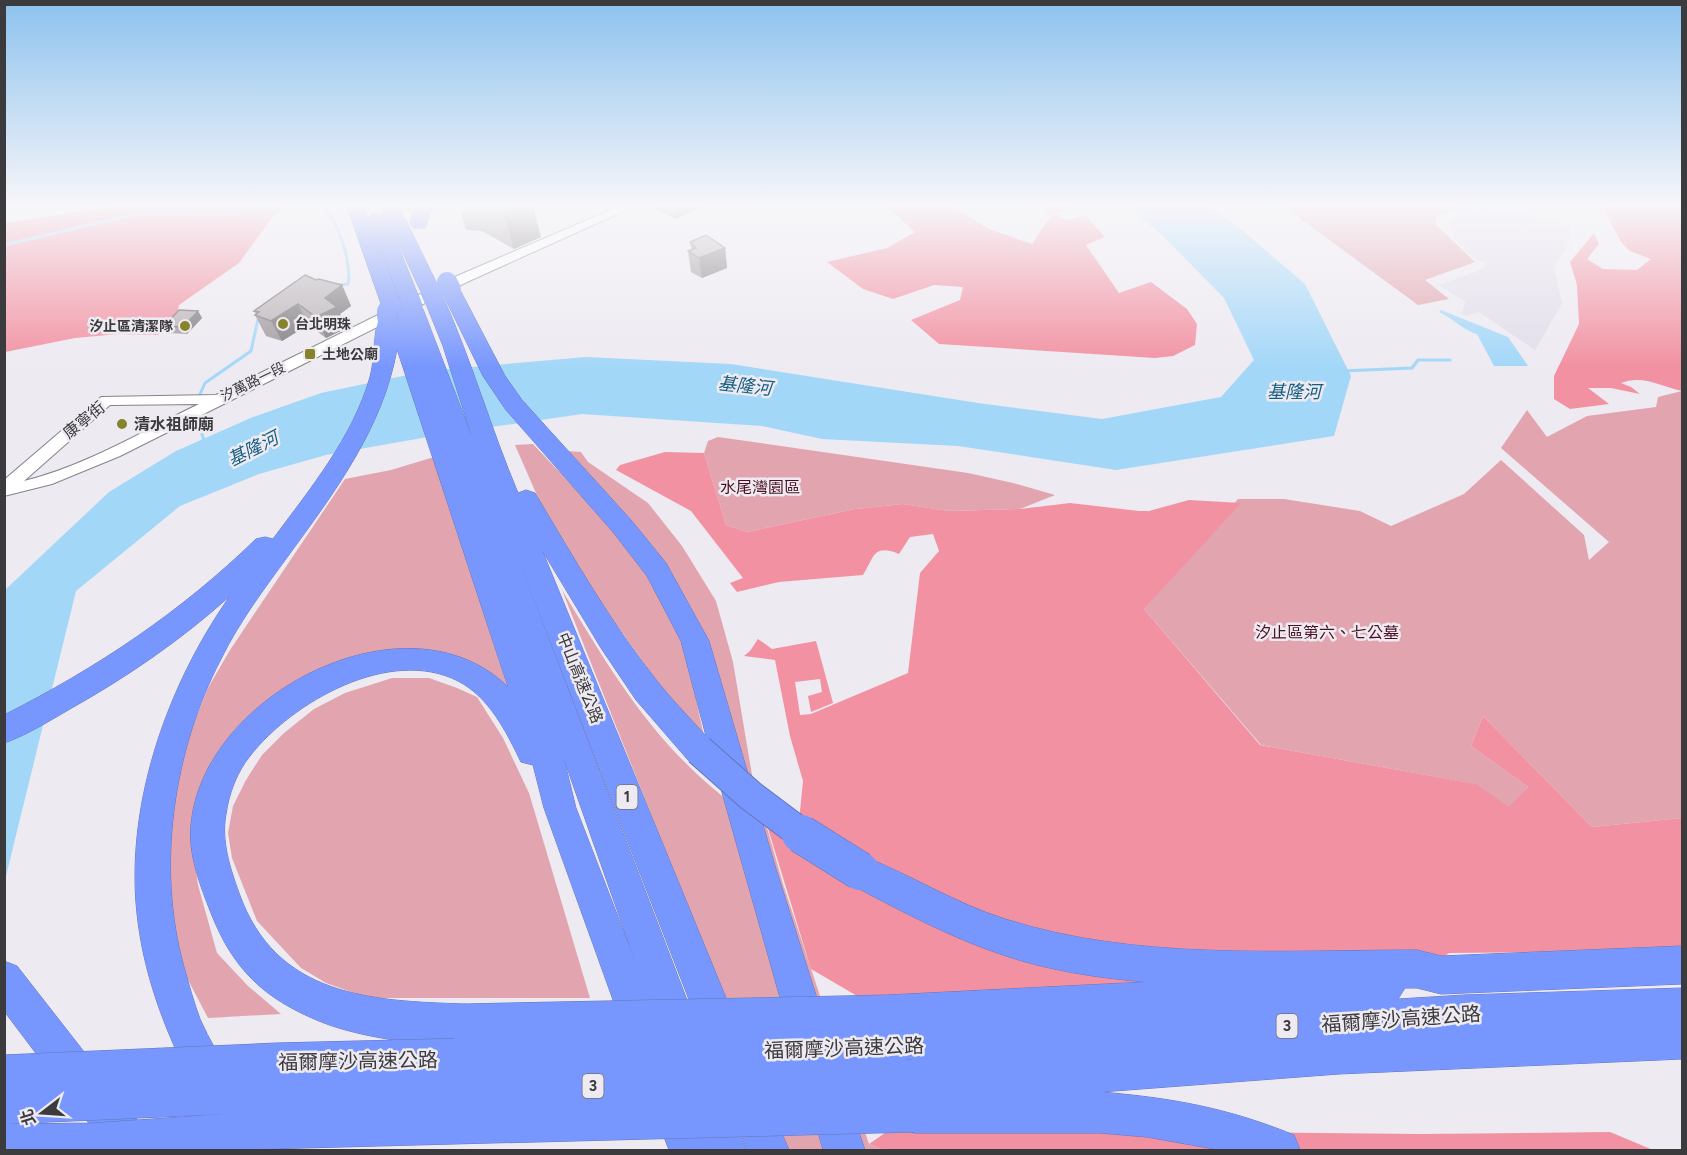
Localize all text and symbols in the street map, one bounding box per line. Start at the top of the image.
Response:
place label: 台北明珠 [295,316,351,333]
marker: 台北明珠 [276,317,290,331]
place label: 汐止區清潔隊 [89,318,173,335]
marker: 汐止區清潔隊 [178,319,192,333]
place label: 土地公廟 [322,346,378,363]
marker: 土地公廟 [303,347,317,361]
street label: 汐萬路一段 [218,359,288,405]
water label: 基隆河 [717,372,776,400]
water label: 基隆河 [1267,381,1324,403]
street label: 康寧街 [59,398,109,442]
place label: 清水祖師廟 [134,415,214,434]
marker: 清水祖師廟 [115,417,129,431]
water label: 基隆河 [224,426,285,471]
park label: 水尾灣園區 [720,478,800,497]
park label: 汐止區第六、七公墓 [1255,623,1399,642]
street label: 中山高速公路 [553,630,607,726]
road number: 1 [616,785,638,809]
street label: 福爾摩沙高速公路 [1320,1001,1482,1037]
road number: 3 [1276,1014,1298,1038]
street label: 福爾摩沙高速公路 [764,1033,924,1063]
street label: 福爾摩沙高速公路 [278,1048,438,1074]
road number: 3 [582,1074,604,1098]
north arrow [12,1083,72,1143]
text: 北 [17,1107,40,1128]

